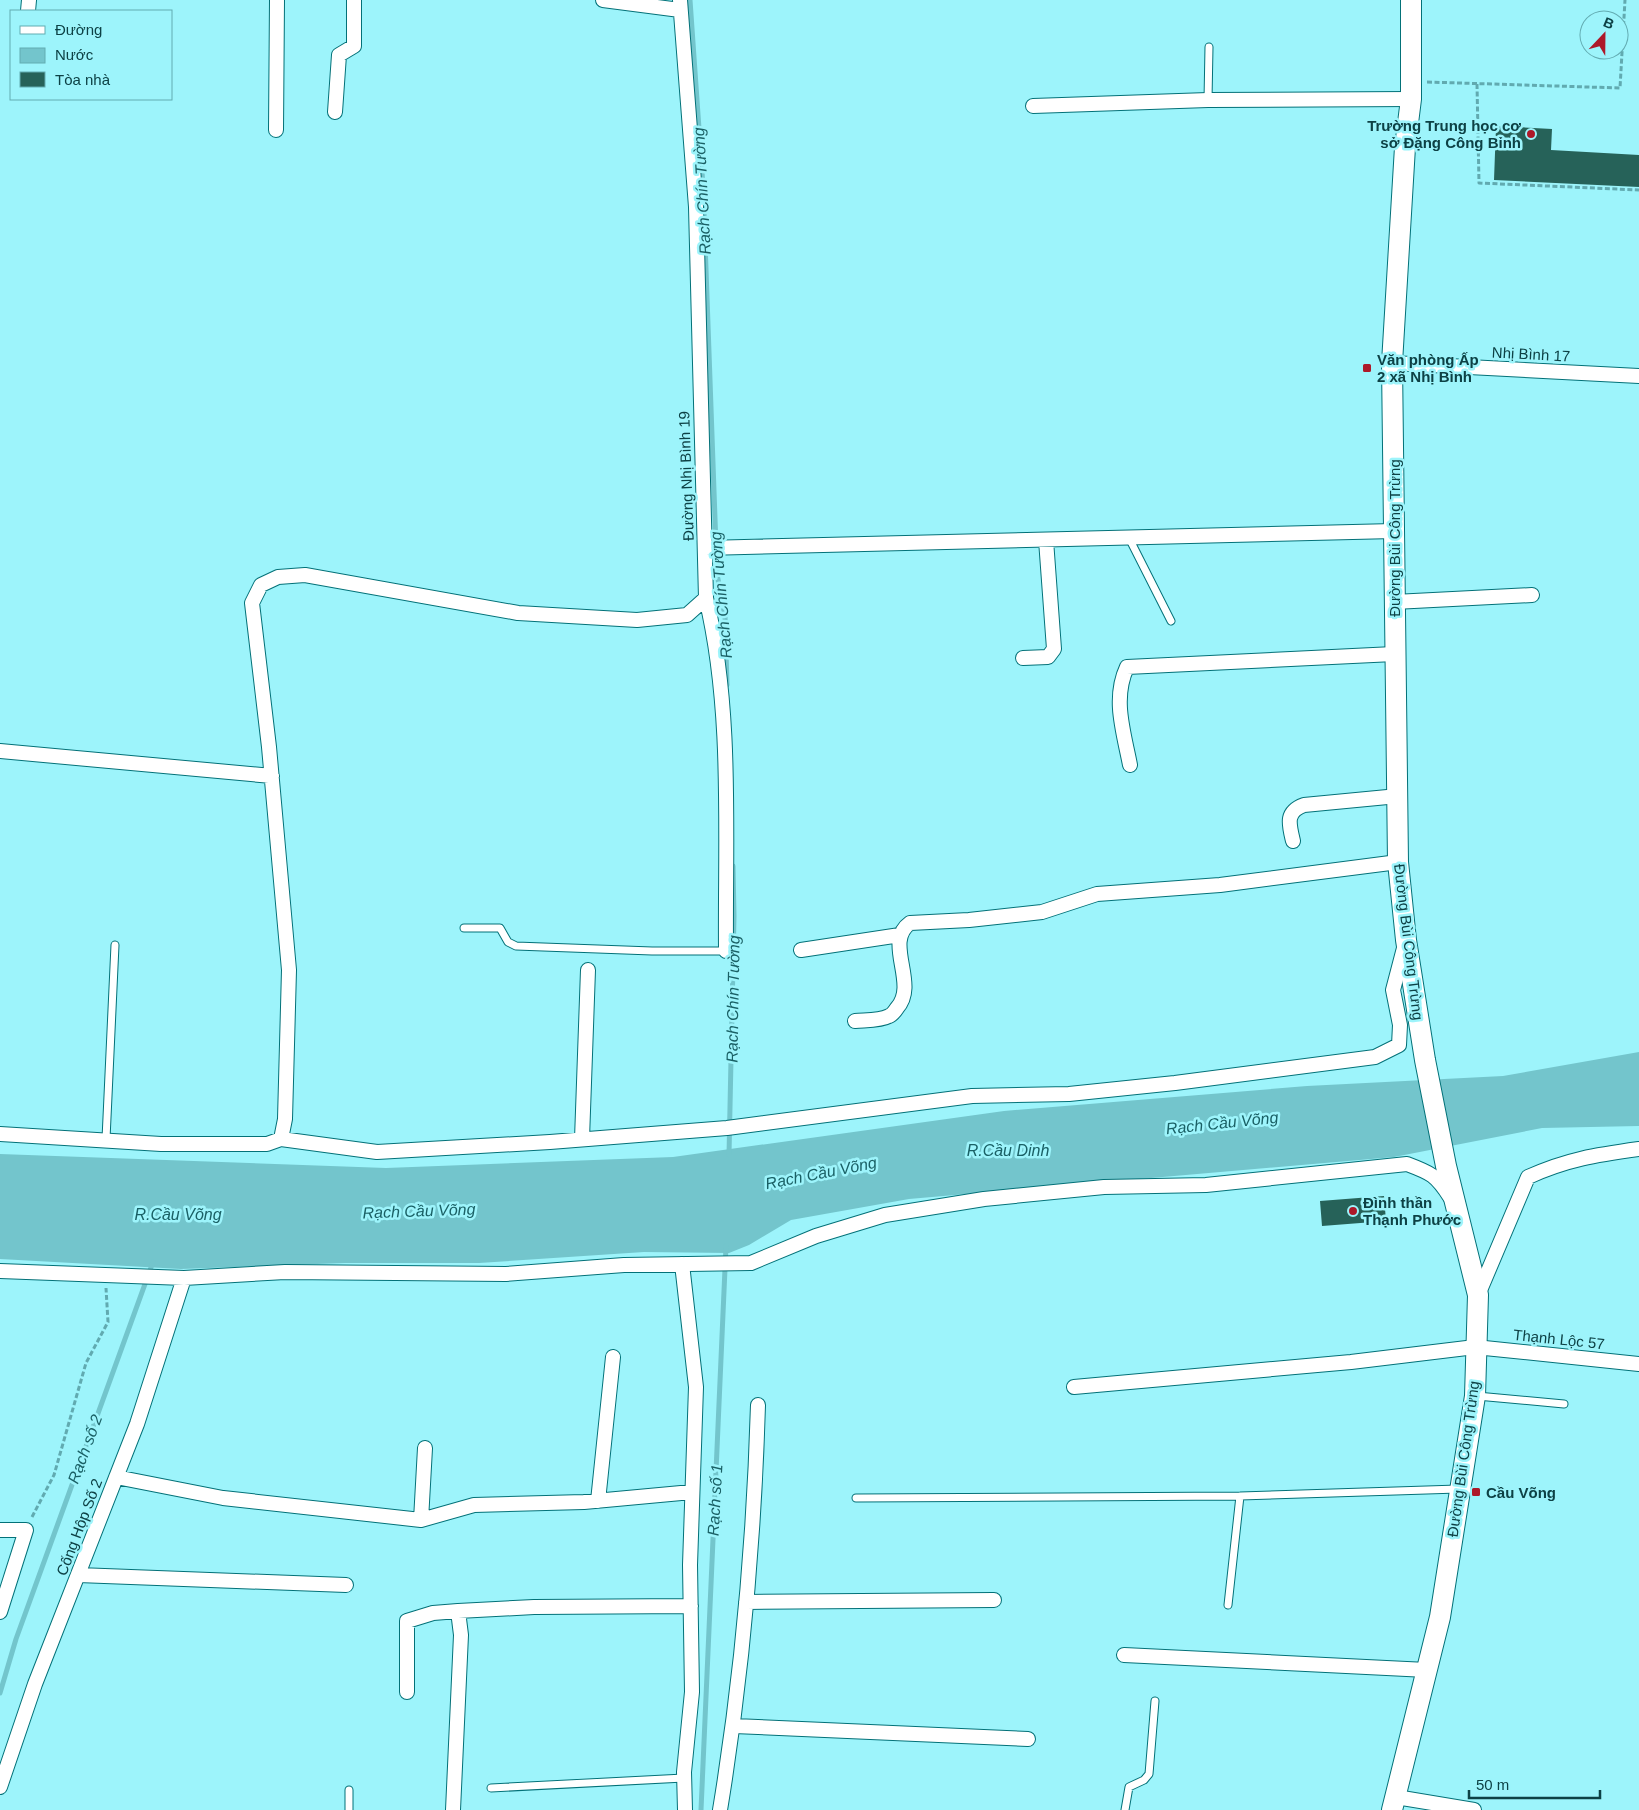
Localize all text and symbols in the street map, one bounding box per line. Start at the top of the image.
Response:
legend [10,10,172,100]
north arrow [1579,10,1629,60]
text: B [1601,14,1617,32]
text: Đường [55,21,102,38]
text: Nước [55,46,94,63]
text: Tòa nhà [55,71,111,88]
place label: Trường Trung học cơ sở Đặng Công Bỉnh [1367,117,1521,151]
water label: Rạch Chín Tường [690,127,714,255]
marker: Trường Trung học cơ sở Đặng Công Bỉnh [1525,128,1537,140]
street label: Nhị Bình 17 [1491,343,1571,365]
place label: Văn phòng Ấp 2 xã Nhị Bình [1377,351,1479,385]
marker: Văn phòng Ấp 2 xã Nhị Bình [1361,362,1373,374]
street label: Đường Nhị Bình 19 [675,411,697,541]
street label: Đường Bùi Công Trừng [1386,459,1403,617]
water label: Rạch Chín Tường [707,531,735,659]
street label: Đường Bùi Công Trừng [1391,863,1427,1021]
water label: Rạch Chín Tường [723,935,743,1063]
water label: Rạch Cầu Võng [1165,1109,1279,1137]
water label: R.Cầu Dinh [967,1142,1049,1159]
water label: Rạch Cầu Võng [764,1154,878,1192]
place label: Đình thần Thạnh Phước [1363,1194,1461,1228]
water label: Rạch Cầu Võng [362,1201,476,1221]
marker: Đình thần Thạnh Phước [1347,1205,1359,1217]
water label: R.Cầu Võng [134,1206,222,1223]
street label: Thạnh Lộc 57 [1512,1326,1606,1352]
street label: Đường Bùi Công Trừng [1444,1380,1482,1538]
water label: Rạch số 2 [65,1412,105,1486]
water label: Rạch số 1 [705,1464,725,1536]
street label: Cống Hộp Số 2 [53,1476,105,1578]
place label: Cầu Võng [1486,1484,1556,1501]
marker: Cầu Võng [1470,1486,1482,1498]
scale bar [1469,1768,1600,1800]
text: 50 m [1476,1776,1509,1793]

